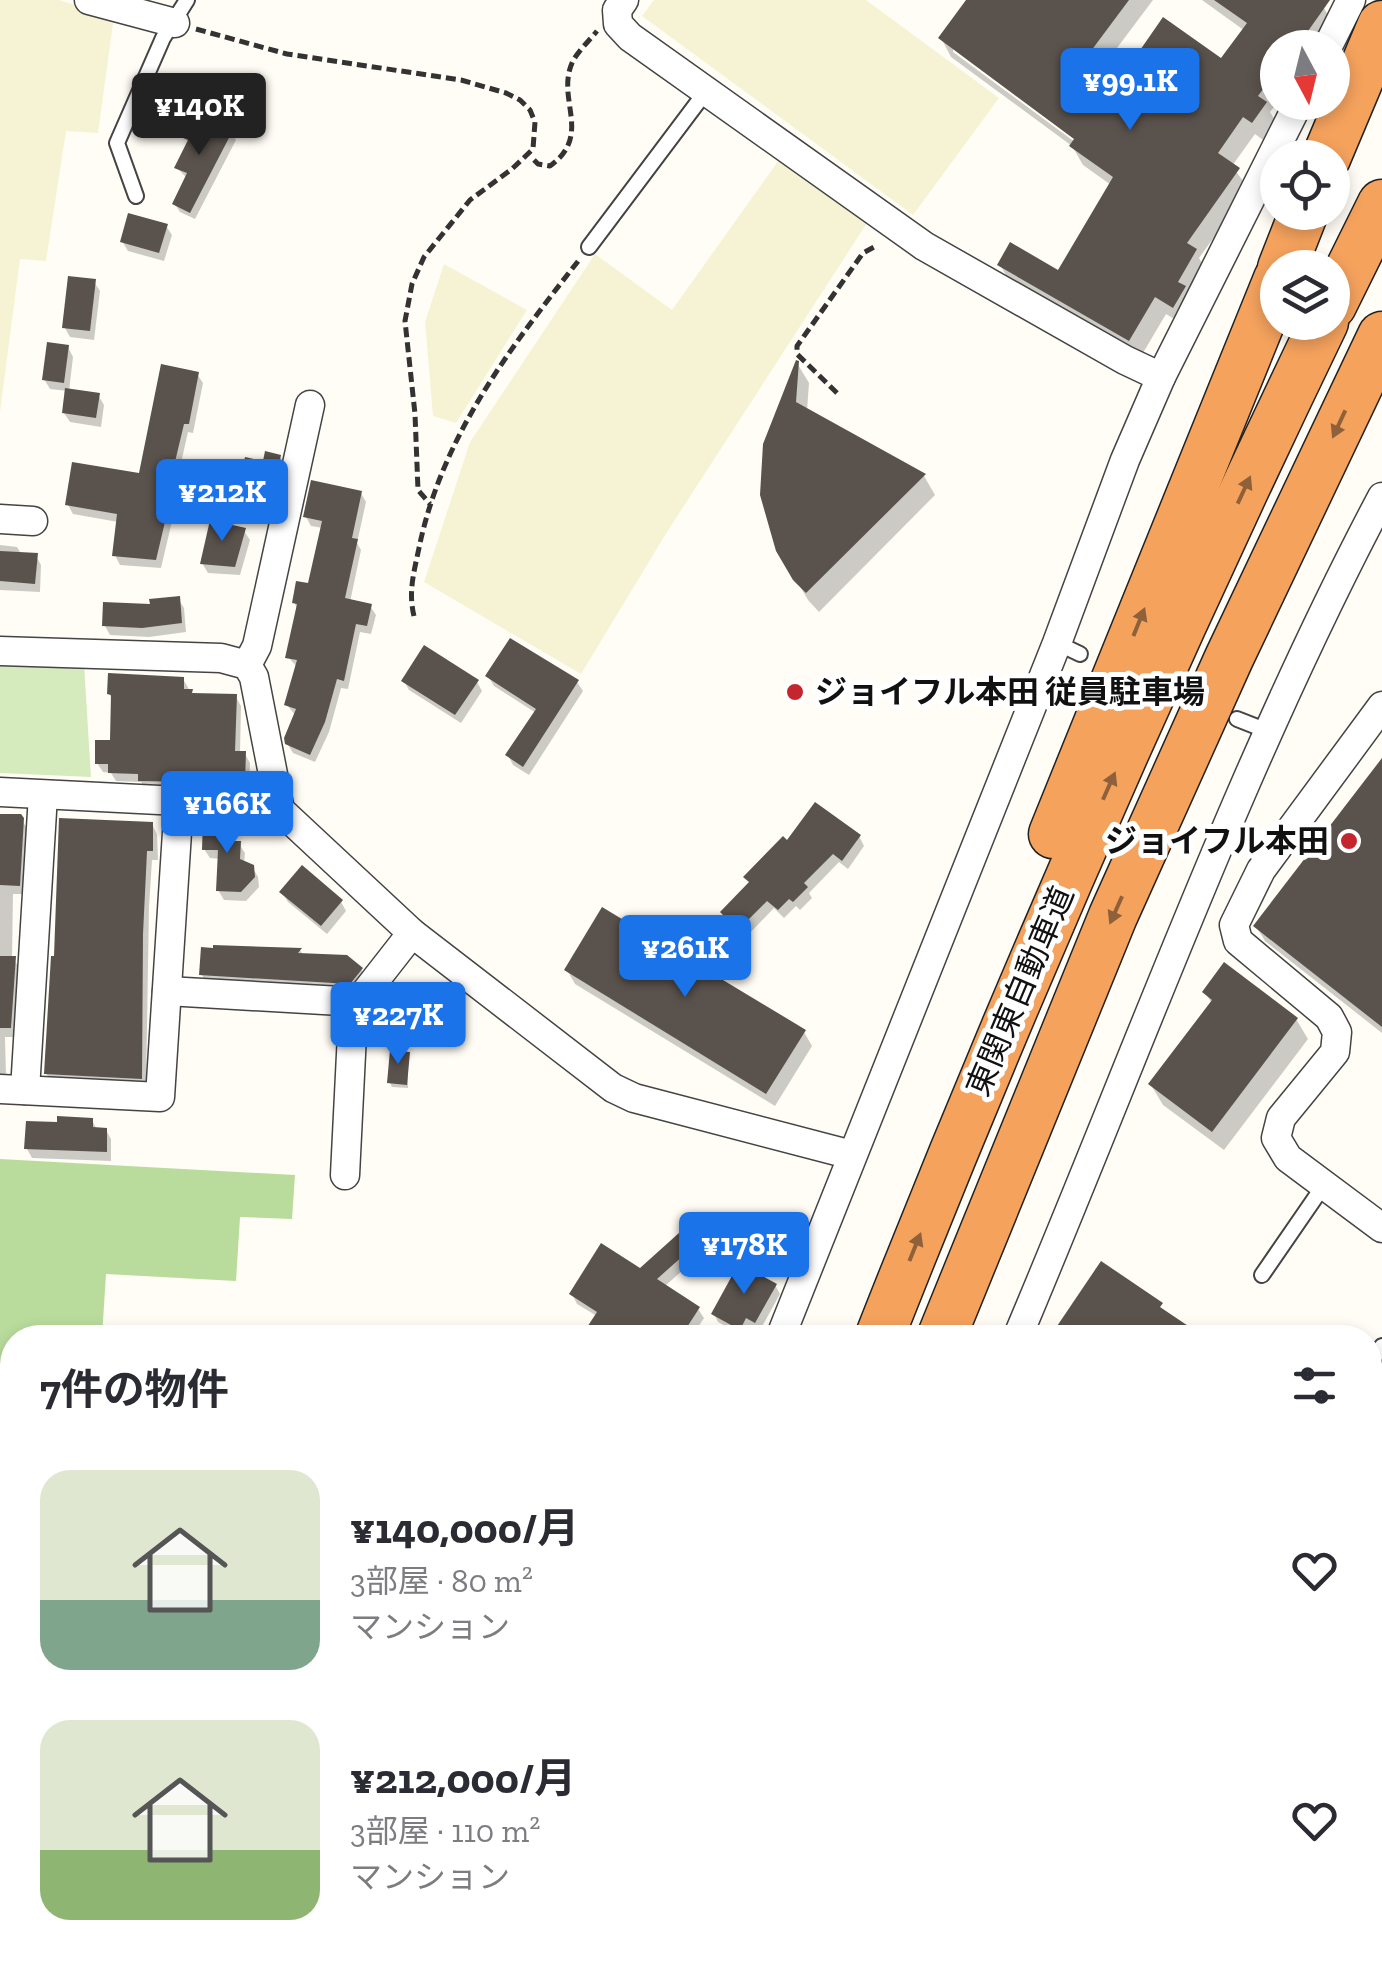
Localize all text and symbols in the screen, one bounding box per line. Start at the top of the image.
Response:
north arrow [1260,30,1350,120]
map controls [1260,30,1350,340]
pin: ¥99.1K [1049,48,1211,133]
text: ¥99.1K [1082,61,1178,99]
pin: ¥140K [129,73,269,158]
text: ¥140K [154,86,244,124]
button: locate [1260,140,1350,230]
button: layers [1260,250,1350,340]
one-way arrow [1331,409,1348,438]
pin: ¥212K [152,459,292,544]
text: ¥212K [178,472,266,510]
one-way arrow [1235,476,1252,505]
one-way arrow [1131,607,1147,637]
place label: ジョイフル本田 従員駐車場 [815,673,1205,711]
marker: ジョイフル本田 従員駐車場 [784,681,806,703]
pin: ¥166K [157,771,297,856]
one-way arrow [1100,771,1117,800]
text: ¥166K [183,784,271,822]
place label: ジョイフル本田 [1105,822,1329,860]
marker: ジョイフル本田 [1338,830,1360,852]
street label: 東関東自動車道 [959,880,1081,1102]
one-way arrow [1108,895,1124,925]
pin: ¥261K [615,915,755,1000]
text: ¥261K [641,928,729,966]
pin: ¥227K [328,982,468,1067]
text: ¥227K [353,995,443,1033]
pin: ¥178K [674,1212,814,1297]
text: ¥178K [701,1225,787,1263]
one-way arrow [908,1232,923,1262]
icon: filters [1287,1358,1342,1413]
text: 7件の物件 [40,1364,229,1415]
text: ¥140,000/月 [350,1503,579,1554]
icon: home [120,1510,240,1630]
icon: heart [1287,1543,1342,1598]
text: 3部屋 · 80 m² [350,1562,533,1600]
text: マンション [350,1608,510,1646]
text: ¥212,000/月 [350,1753,576,1804]
icon: home [120,1760,240,1880]
icon: heart [1287,1793,1342,1848]
text: 3部屋 · 110 m² [350,1812,540,1850]
text: マンション [350,1858,510,1896]

